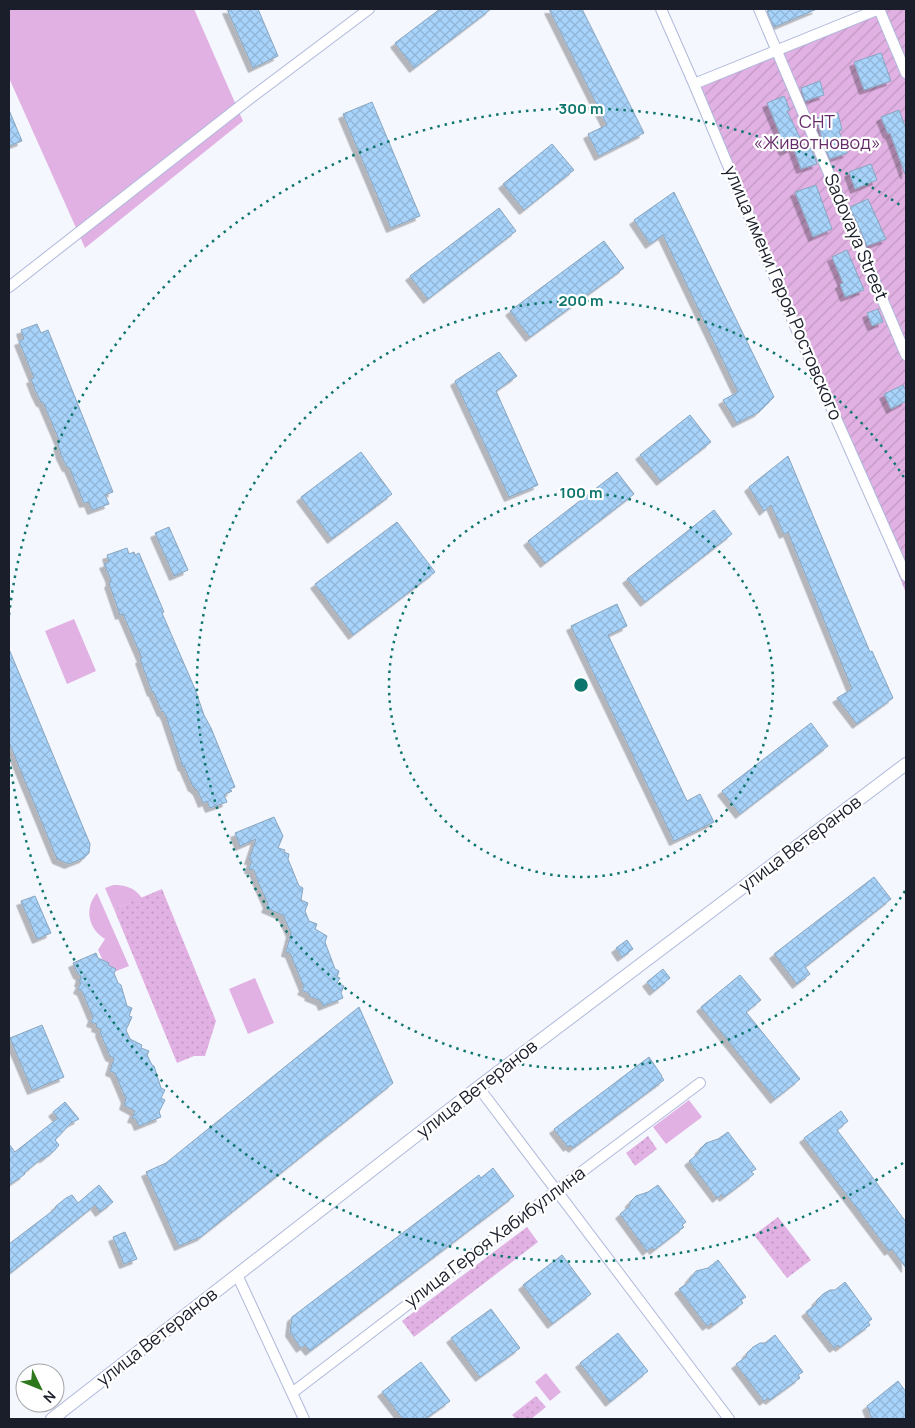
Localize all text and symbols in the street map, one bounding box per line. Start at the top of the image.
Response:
text: 300 m [559,98,603,119]
park label: СНТ «Животновод» [753,109,881,154]
street label: улица имени Героя Ростовского [719,162,849,424]
street label: Sadovaya Street [819,169,894,304]
text: 200 m [558,290,604,311]
text: 100 m [560,482,602,503]
centre of rings [572,676,590,694]
street label: улица Ветеранов [733,789,866,897]
street label: улица Ветеранов [411,1033,542,1143]
street label: улица Героя Хабибуллина [399,1160,590,1312]
street label: улица Ветеранов [91,1281,222,1391]
north arrow [15,1363,65,1413]
text: N [39,1387,60,1407]

